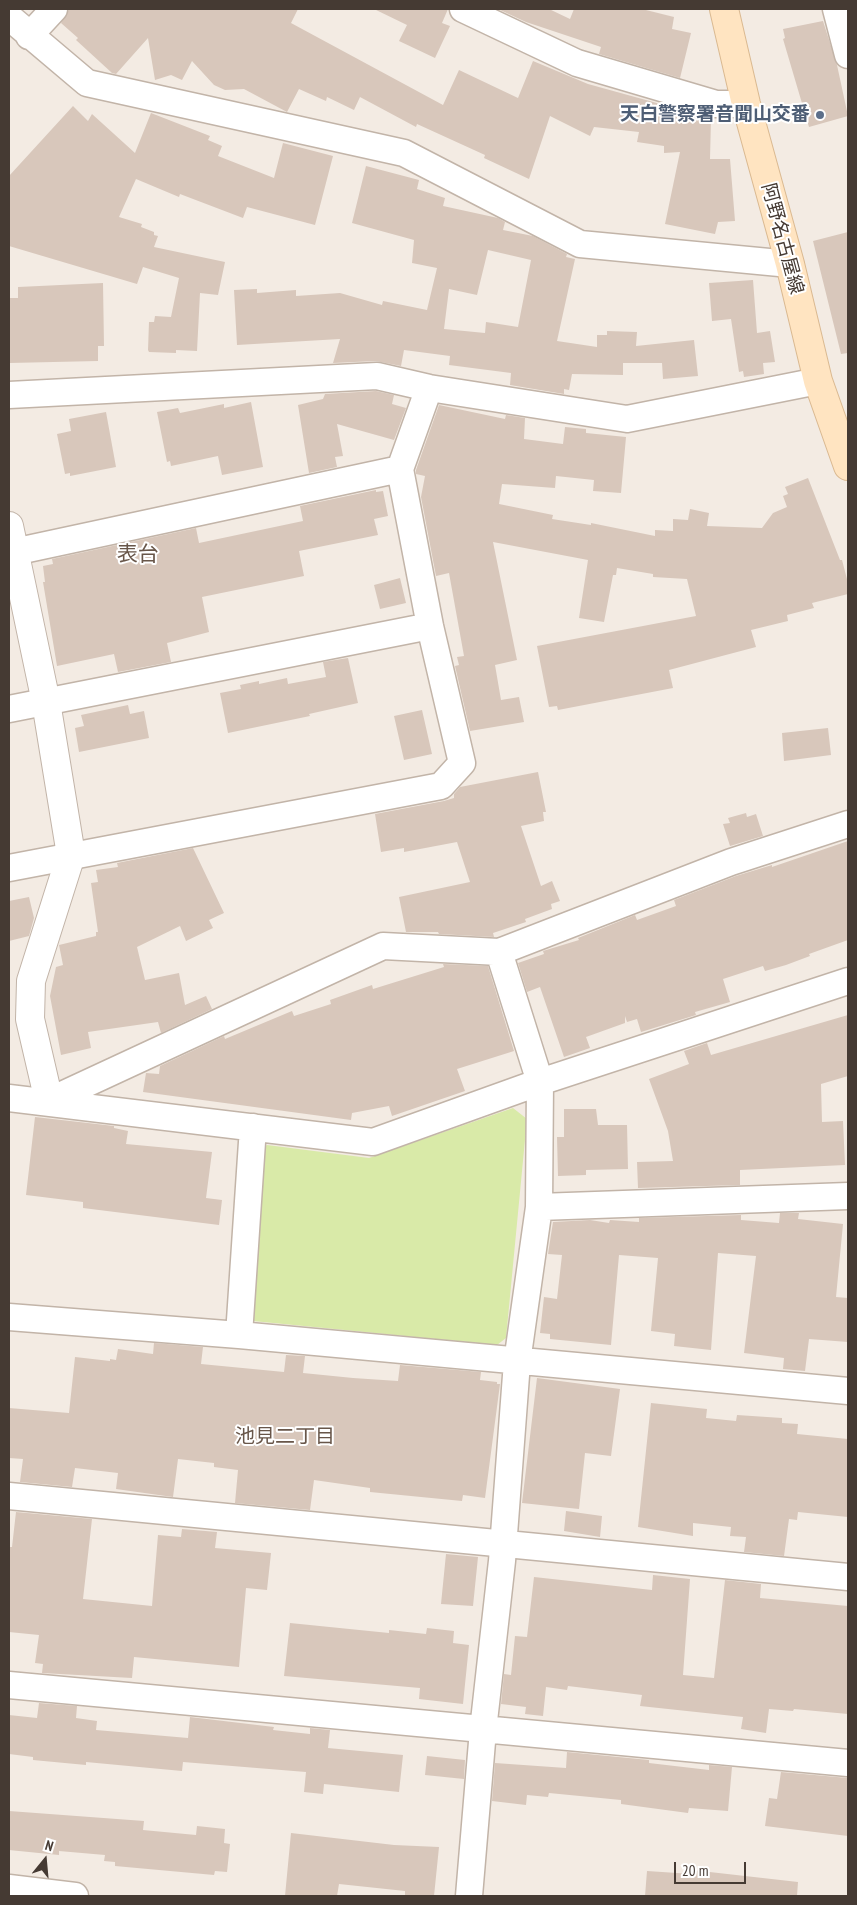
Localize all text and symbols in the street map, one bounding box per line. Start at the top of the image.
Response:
place label: 天白警察署音聞山交番 [620,104,810,126]
marker: 天白警察署音聞山交番 [814,109,826,121]
street label: 阿野名古屋線 [756,181,808,297]
district label: 表台 [117,542,159,568]
district label: 池見二丁目 [235,1425,335,1449]
north arrow [20,1835,70,1885]
text: N [43,1836,56,1855]
scale bar [677,1852,750,1884]
text: 20 m [682,1861,708,1880]

